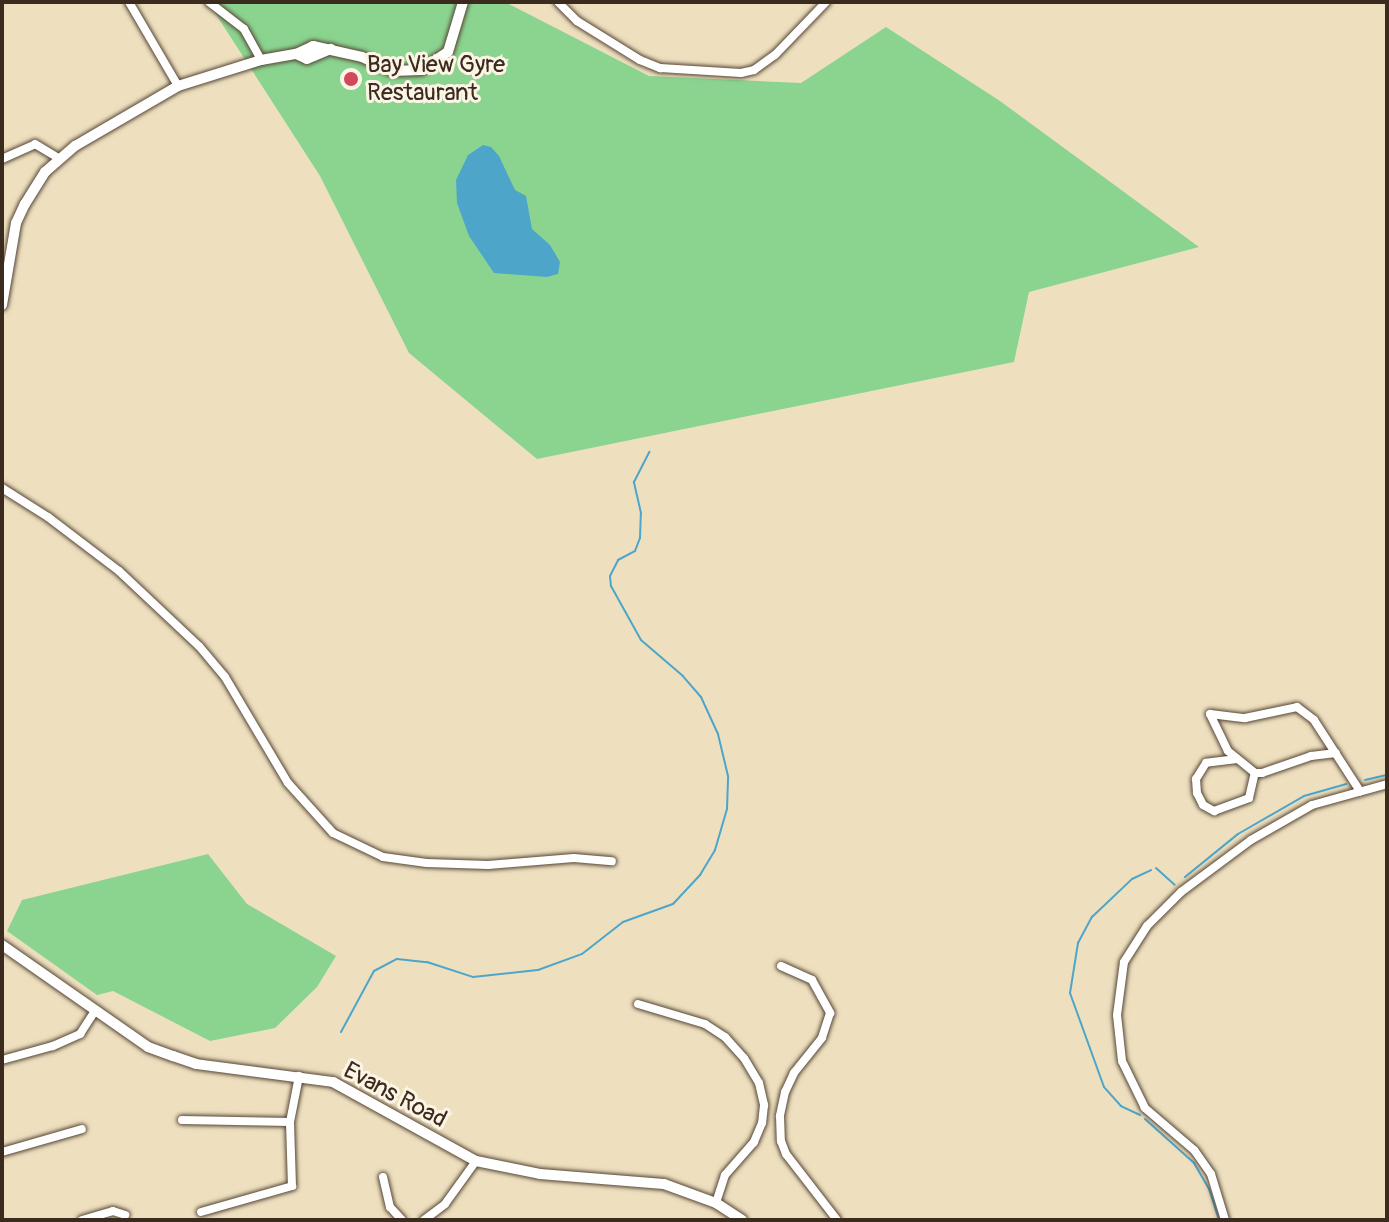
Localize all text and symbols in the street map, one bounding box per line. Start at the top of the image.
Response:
place label: Bay View Gyre Restaurant [367,51,505,107]
marker: Bay View Gyre Restaurant [342,70,360,88]
street label: Evans Road [339,1056,451,1134]

